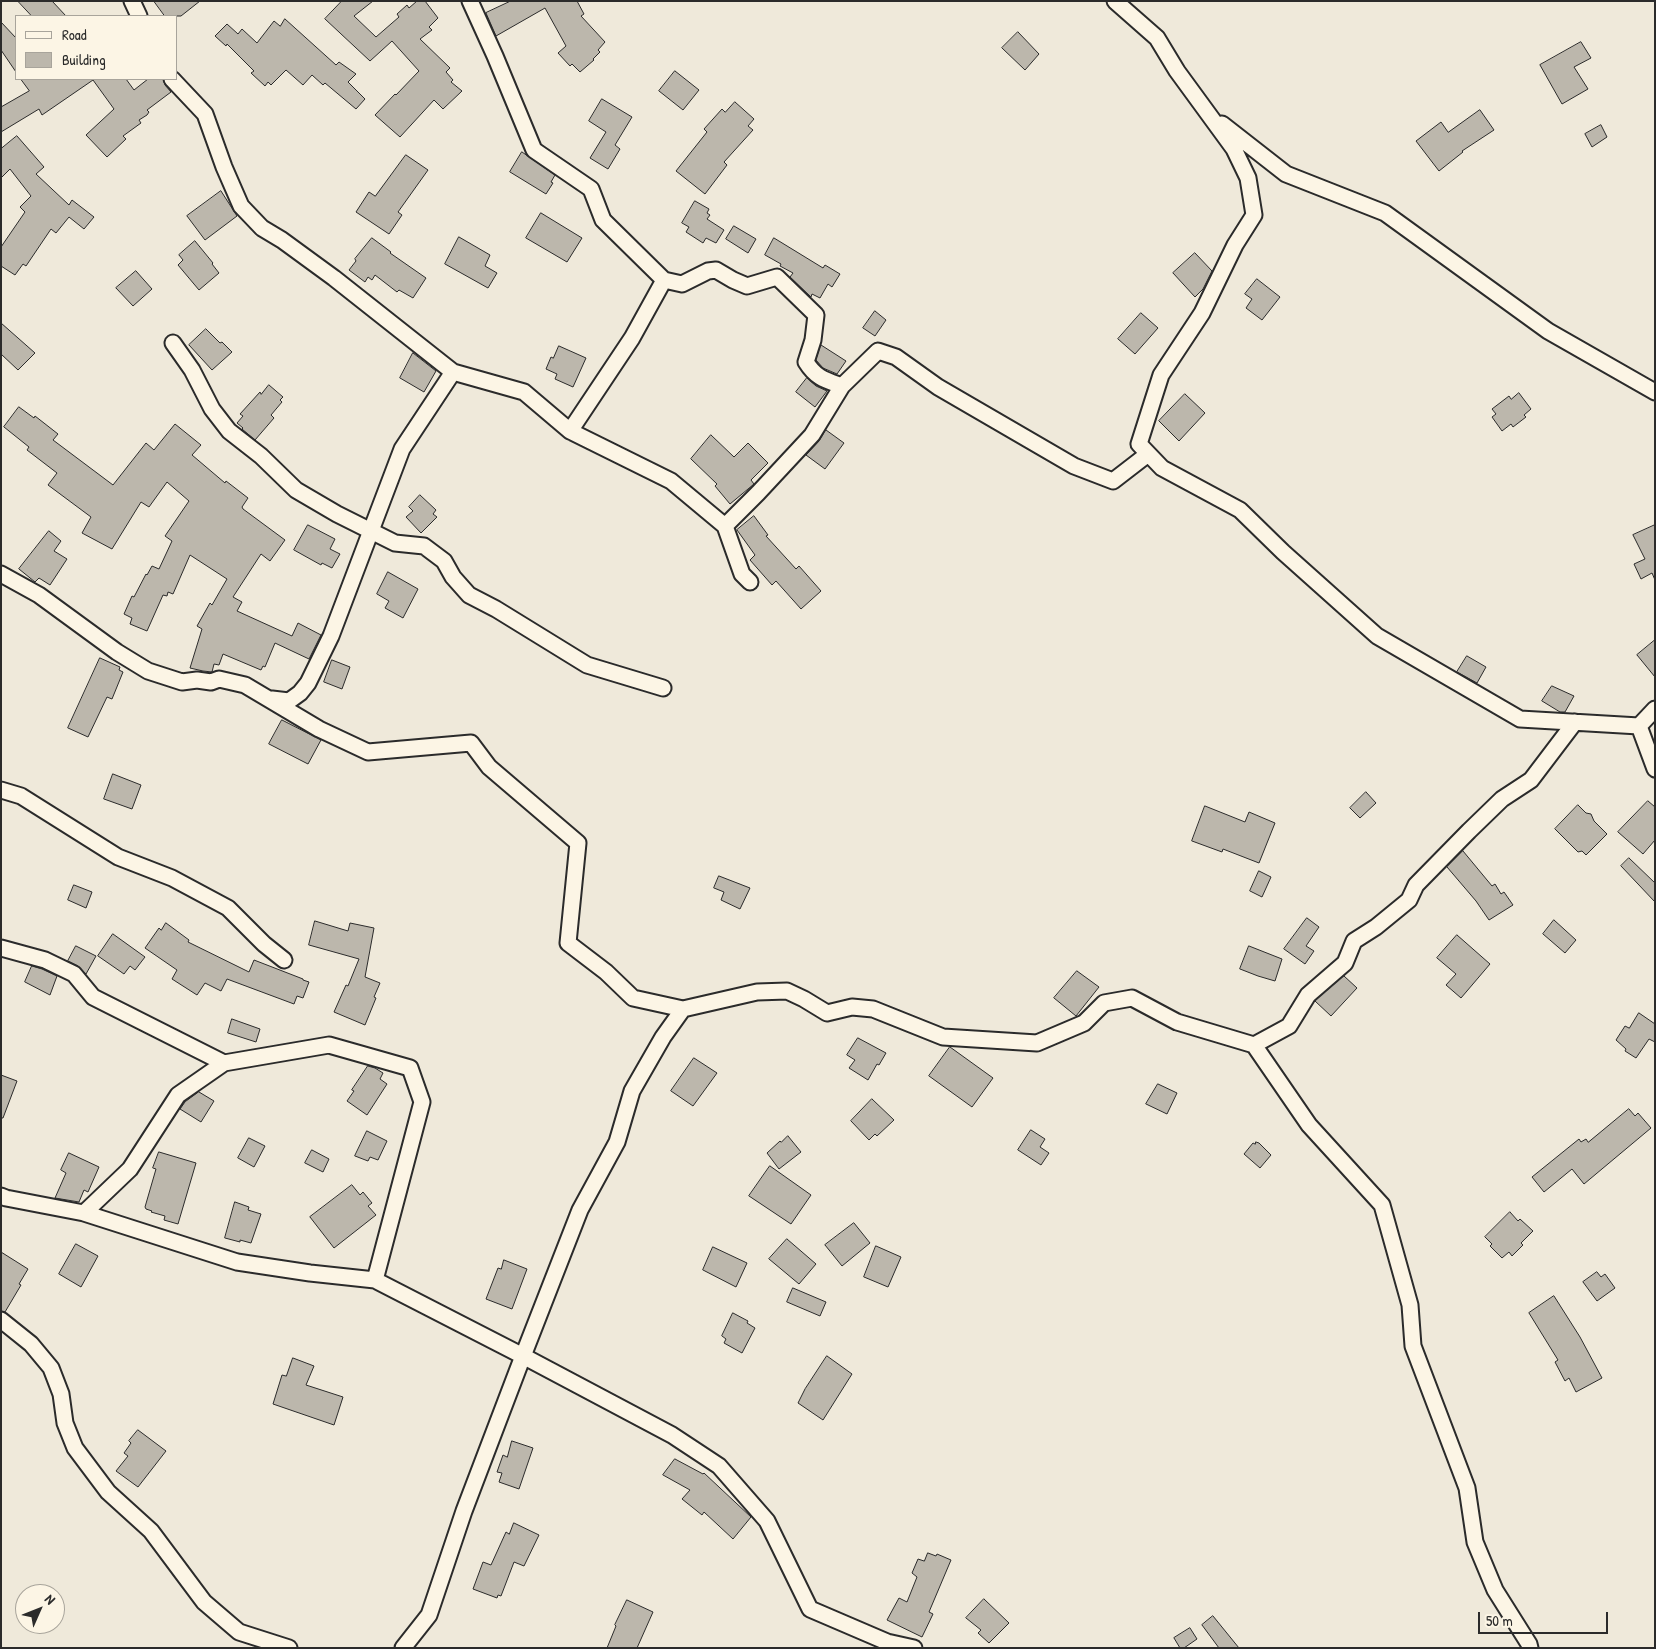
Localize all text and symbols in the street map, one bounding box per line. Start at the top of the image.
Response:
legend [15,15,178,80]
text: Road [62,24,87,45]
text: Building [62,49,106,70]
north arrow [15,1584,65,1634]
text: N [41,1590,60,1608]
scale bar [1481,1602,1611,1634]
text: 50 m [1486,1610,1513,1631]

